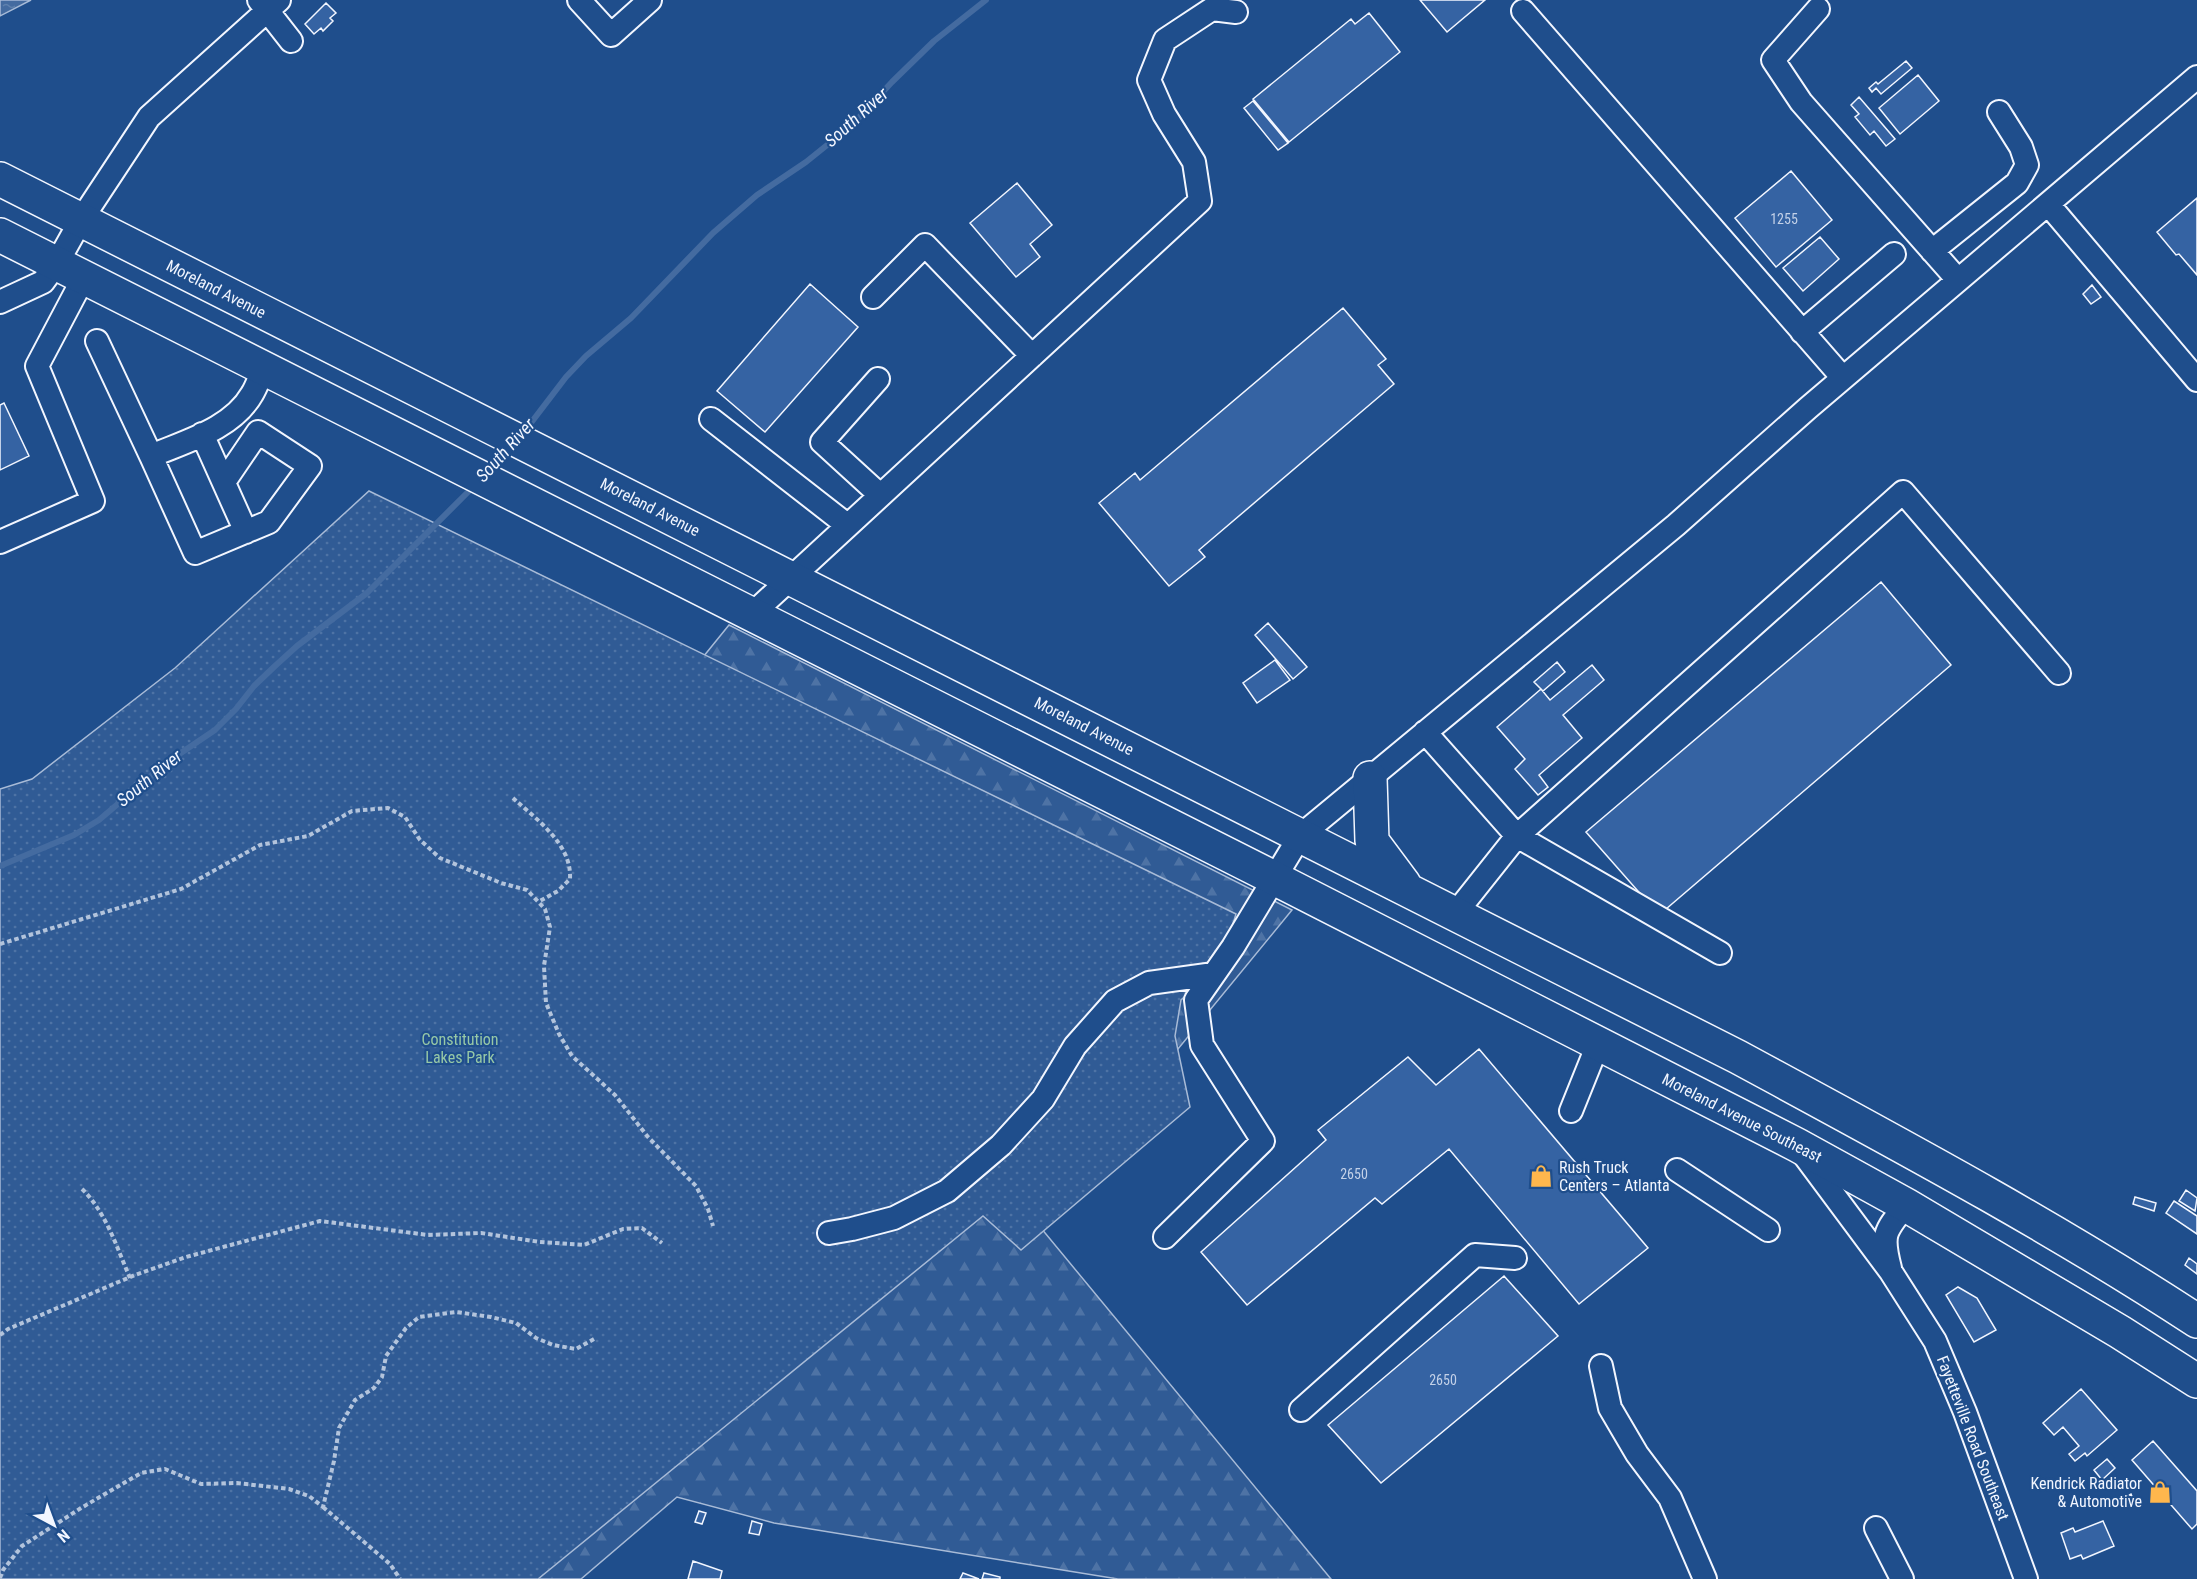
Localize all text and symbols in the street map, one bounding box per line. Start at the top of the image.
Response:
water label: South River [820,83,893,151]
house number: 1255 [1770,211,1798,227]
street label: Moreland Avenue [163,256,269,322]
water label: South River [471,413,539,486]
street label: Moreland Avenue [597,474,703,540]
street label: Moreland Avenue [1031,693,1137,759]
water label: South River [112,745,186,811]
park label: Constitution Lakes Park [421,1030,499,1067]
street label: Moreland Avenue Southeast [1659,1069,1825,1167]
place label: Rush Truck Centers – Atlanta [1559,1158,1670,1195]
shop icon: Rush Truck Centers – Atlanta [1528,1163,1554,1189]
house number: 2650 [1340,1166,1368,1182]
street label: Fayetteville Road Southeast [1933,1353,2013,1523]
house number: 2650 [1429,1372,1457,1388]
place label: Kendrick Radiator & Automotive [2031,1474,2142,1511]
shop icon: Kendrick Radiator & Automotive [2147,1479,2173,1505]
north arrow [24,1495,84,1555]
text: N [54,1526,73,1546]

